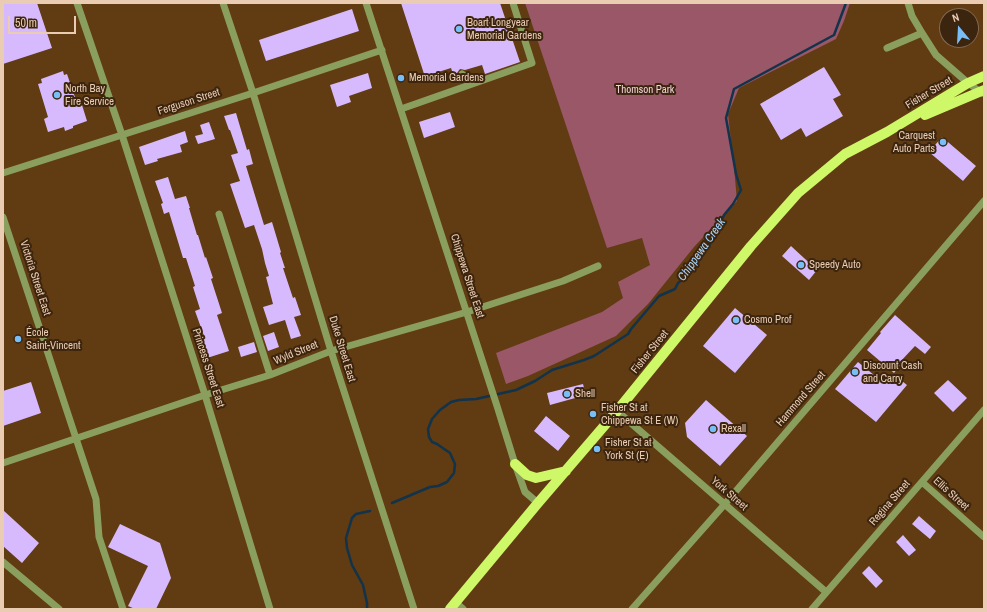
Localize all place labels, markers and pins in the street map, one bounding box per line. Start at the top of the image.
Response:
place label: Boart Longyear Memorial Gardens [467,16,542,42]
marker: Boart Longyear Memorial Gardens [454,24,464,34]
place label: Memorial Gardens [409,71,484,85]
marker: Memorial Gardens [396,73,406,83]
place label: North Bay Fire Service [65,82,114,108]
marker: North Bay Fire Service [52,90,62,100]
place label: Carquest Auto Parts [893,129,935,155]
marker: Carquest Auto Parts [938,137,948,147]
place label: Speedy Auto [809,258,861,272]
marker: Speedy Auto [796,260,806,270]
place label: Cosmo Prof [744,313,792,327]
marker: Cosmo Prof [731,315,741,325]
place label: École Saint-Vincent [26,326,81,352]
marker: École Saint-Vincent [13,334,23,344]
place label: Discount Cash and Carry [863,359,922,385]
marker: Discount Cash and Carry [850,367,860,377]
place label: Shell [575,387,595,401]
marker: Shell [562,389,572,399]
place label: Fisher St at Chippewa St E (W) [601,401,678,427]
marker: Fisher St at Chippewa St E (W) [588,409,598,419]
place label: Rexall [721,422,746,436]
marker: Rexall [708,424,718,434]
place label: Fisher St at York St (E) [605,436,652,462]
marker: Fisher St at York St (E) [592,444,602,454]

